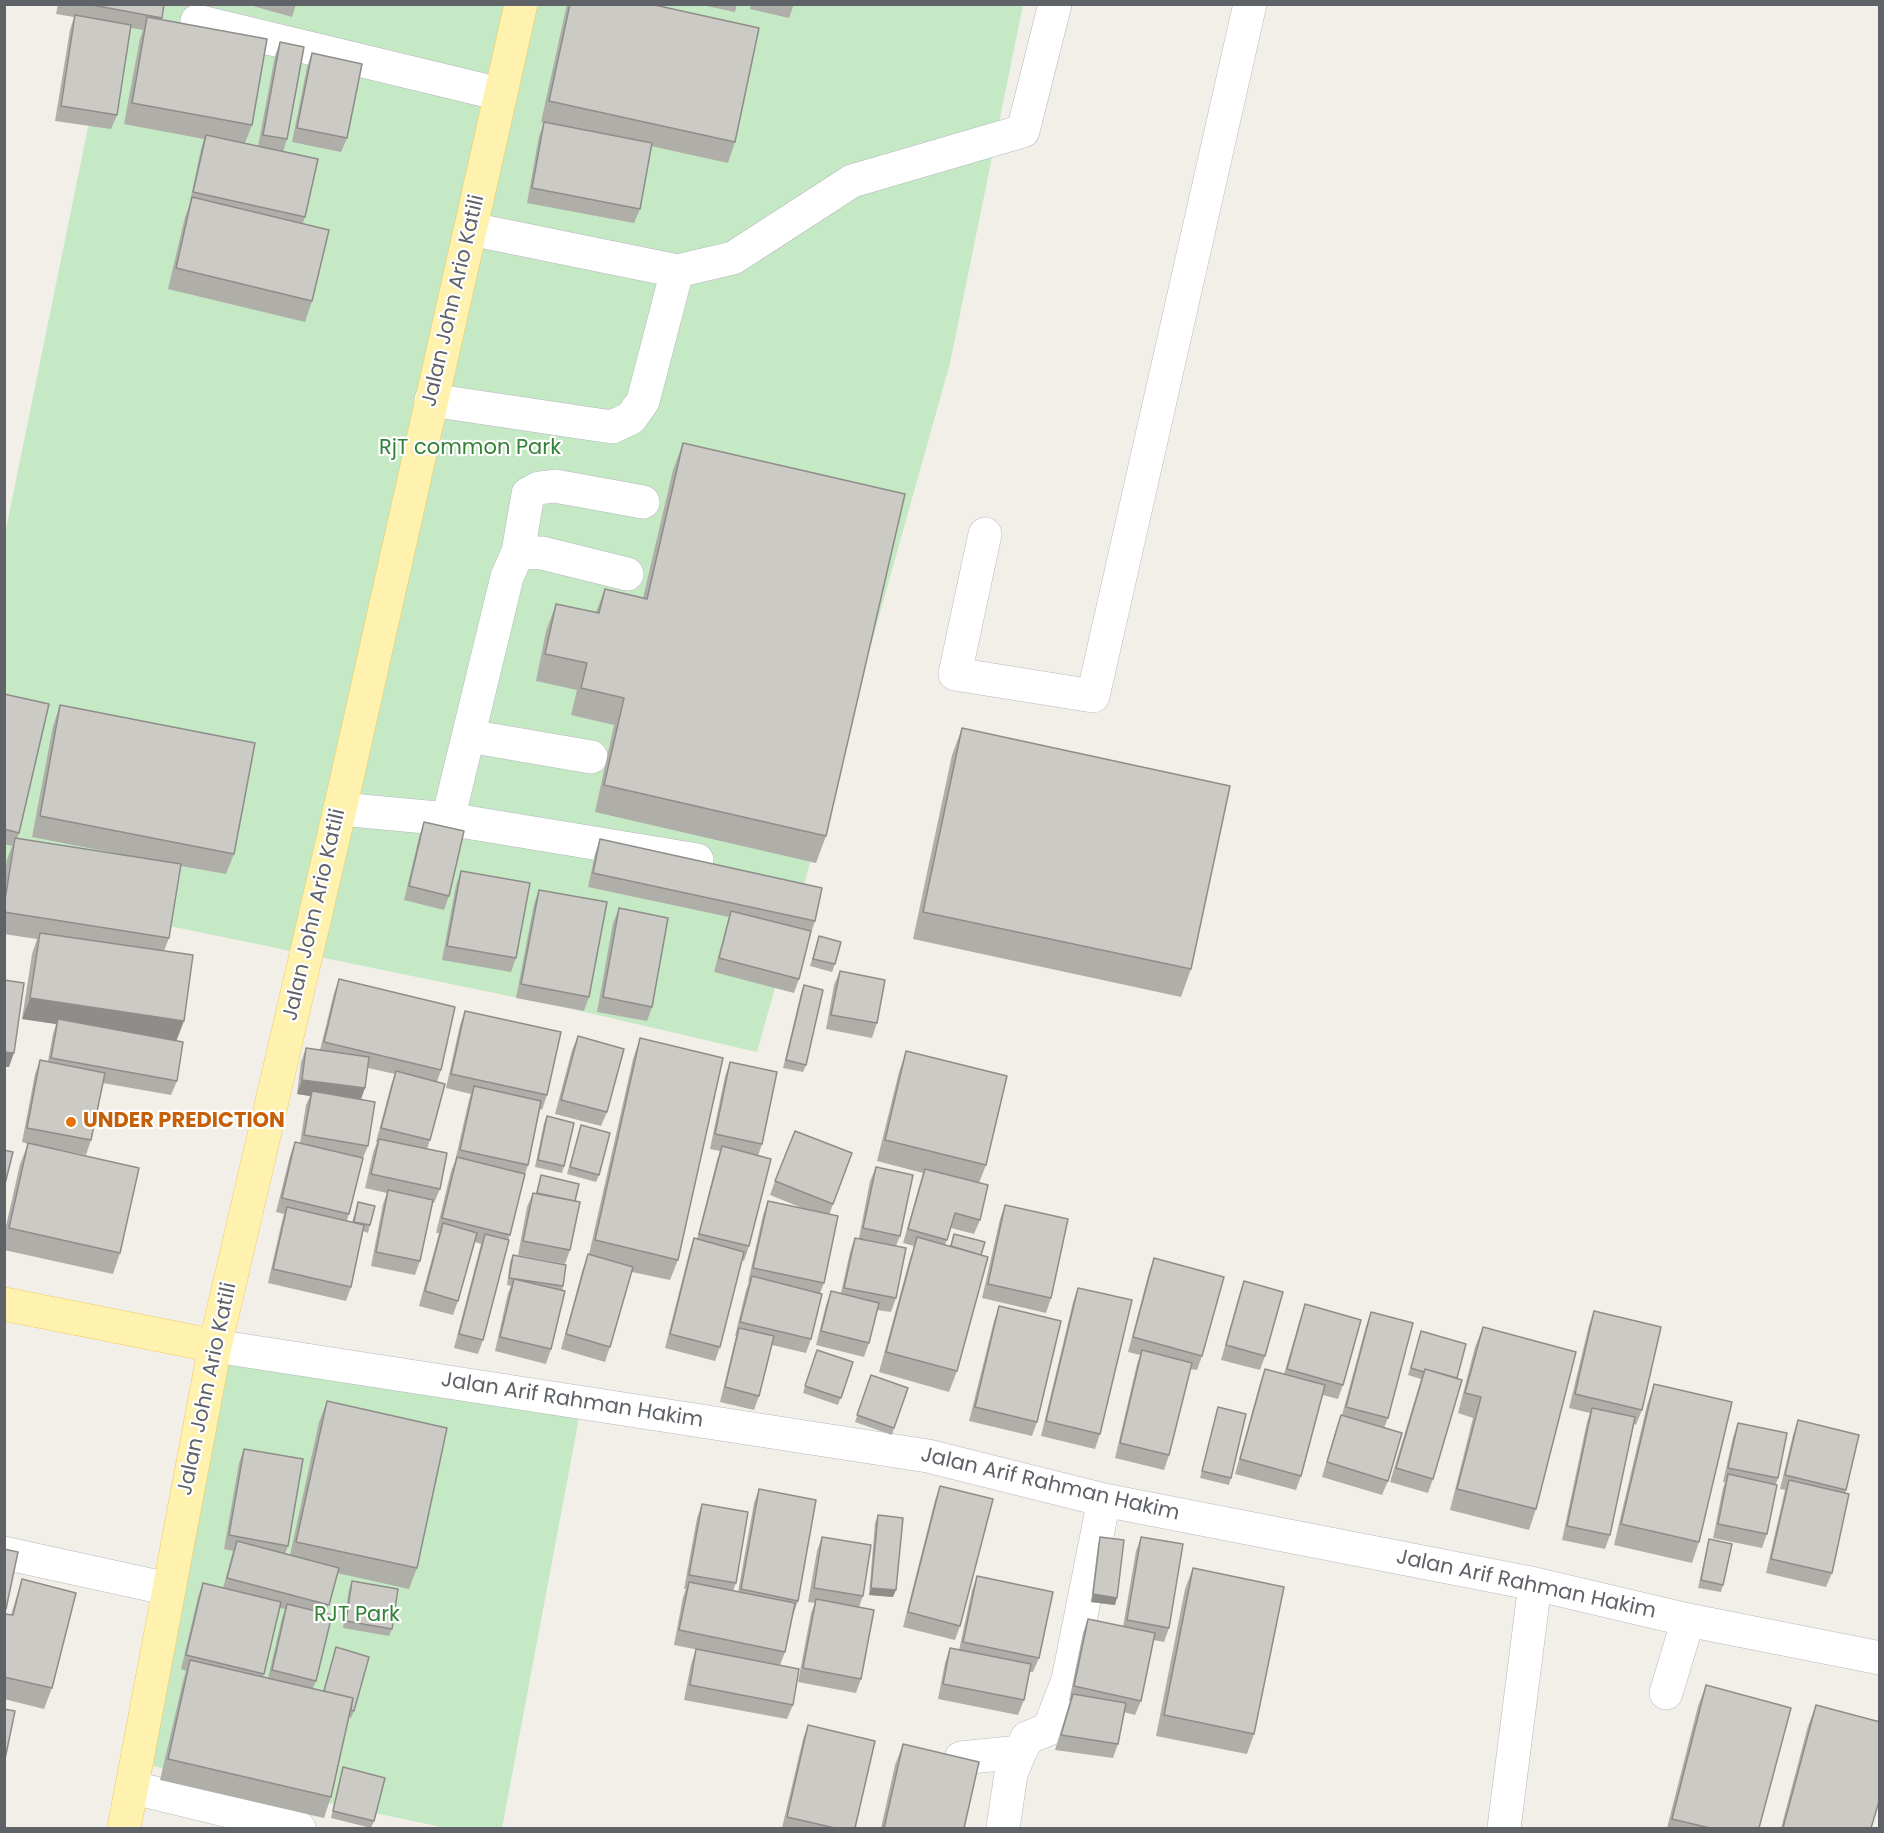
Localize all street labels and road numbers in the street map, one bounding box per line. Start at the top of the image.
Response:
street label: Jalan John Ario Katili [417,192,491,410]
street label: Jalan John Ario Katili [278,806,352,1024]
street label: Jalan John Ario Katili [173,1280,243,1498]
street label: Jalan Arif Rahman Hakim [439,1368,705,1434]
street label: Jalan Arif Rahman Hakim [918,1443,1182,1527]
street label: Jalan Arif Rahman Hakim [1394,1545,1658,1625]

